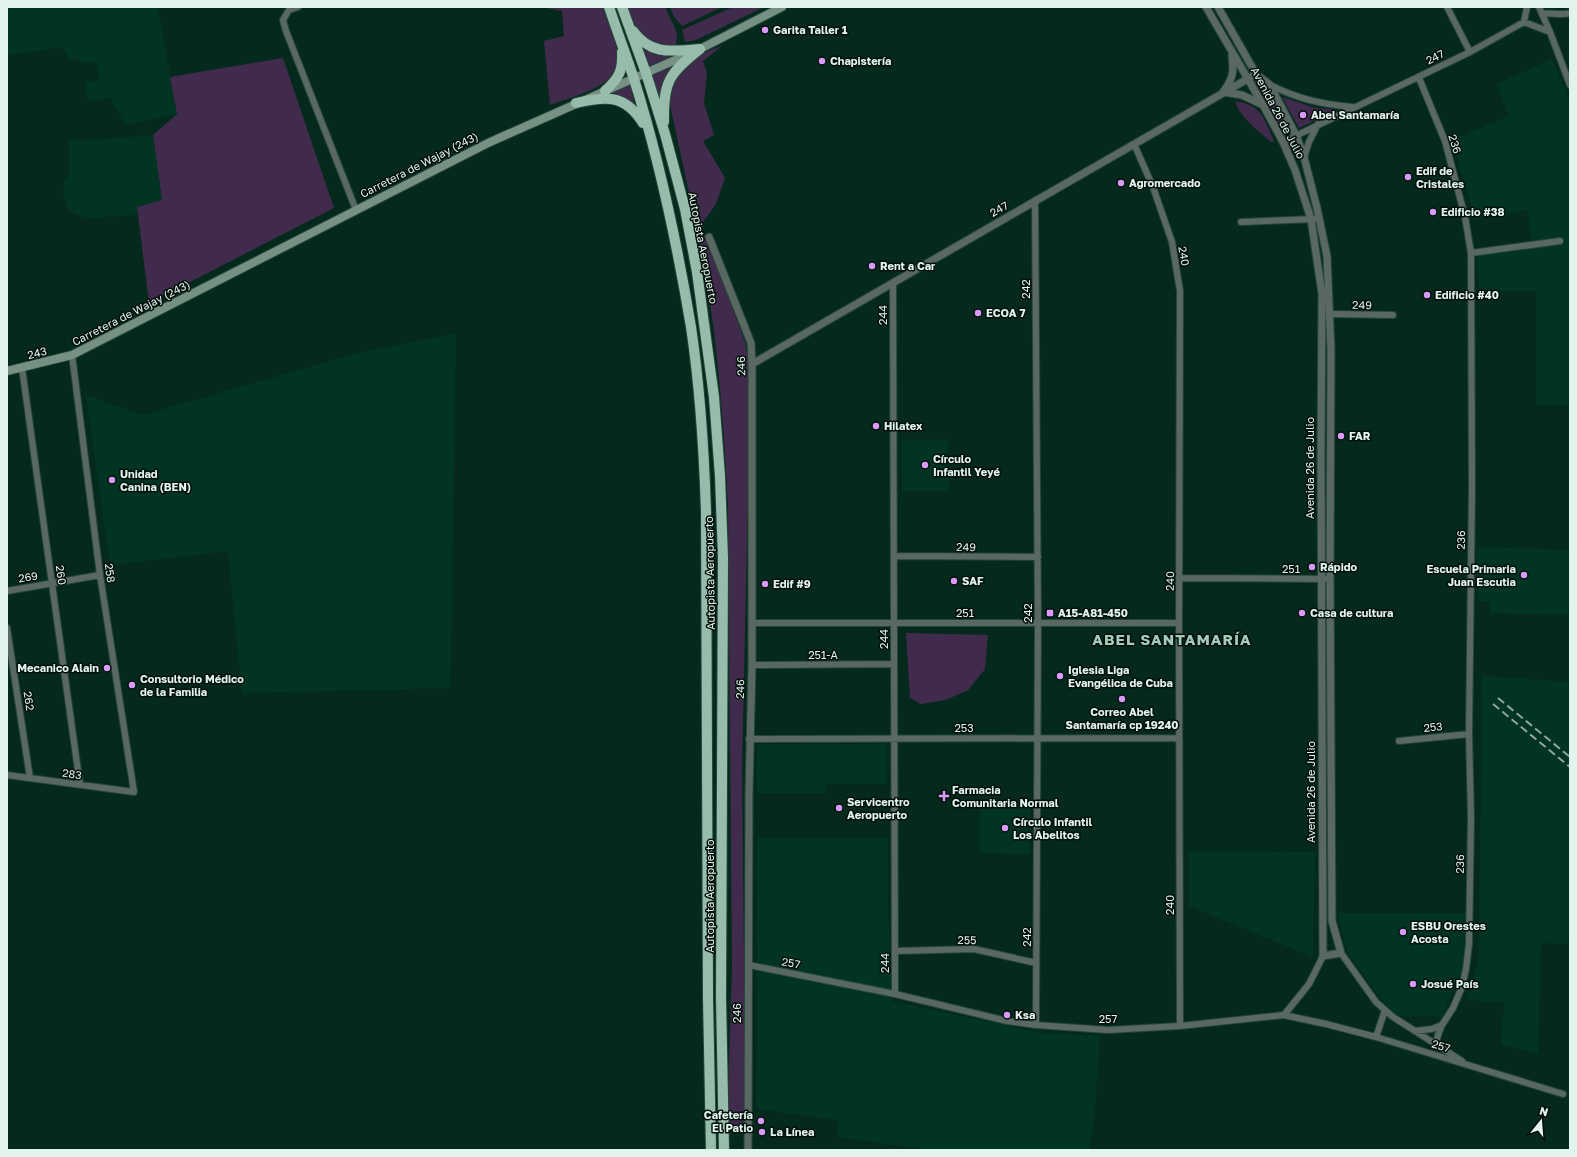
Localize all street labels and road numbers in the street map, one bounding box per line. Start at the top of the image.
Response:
street label: 247 [1423,46,1446,67]
street label: Avenida 26 de Julio [1249,65,1308,161]
street label: Carretera de Wajay (243) [358,129,480,200]
street label: 236 [1446,133,1465,155]
street label: Autopista Aeropuerto [686,191,721,305]
street label: 247 [987,198,1010,219]
street label: 240 [1176,245,1193,267]
street label: Carretera de Wajay (243) [70,277,192,348]
street label: 242 [1019,279,1032,299]
street label: 249 [1352,298,1372,311]
street label: 244 [876,305,889,325]
street label: 243 [26,344,48,361]
street label: 246 [734,356,747,376]
street label: Avenida 26 de Julio [1303,417,1316,519]
street label: Autopista Aeropuerto [702,516,717,630]
street label: 236 [1454,530,1467,550]
street label: 249 [956,540,976,553]
street label: 258 [103,562,118,584]
street label: 251 [1282,562,1300,575]
street label: 260 [54,564,69,586]
street label: 269 [17,569,39,584]
street label: 240 [1163,571,1176,591]
street label: 242 [1021,603,1034,623]
street label: 251 [956,606,974,619]
street label: 244 [877,629,890,649]
street label: 251-A [808,648,838,661]
street label: 246 [733,679,746,699]
street label: 262 [22,690,37,712]
street label: 253 [1423,719,1443,734]
street label: 253 [954,721,974,734]
street label: Avenida 26 de Julio [1304,741,1317,843]
street label: 283 [61,766,83,781]
street label: Autopista Aeropuerto [703,839,716,953]
street label: 236 [1453,854,1466,874]
street label: 240 [1163,895,1176,915]
street label: 242 [1020,927,1033,947]
street label: 255 [957,933,977,946]
street label: 244 [878,953,891,973]
street label: 257 [781,954,802,971]
street label: 246 [730,1003,743,1023]
street label: 257 [1099,1012,1117,1025]
street label: 257 [1430,1037,1452,1055]

